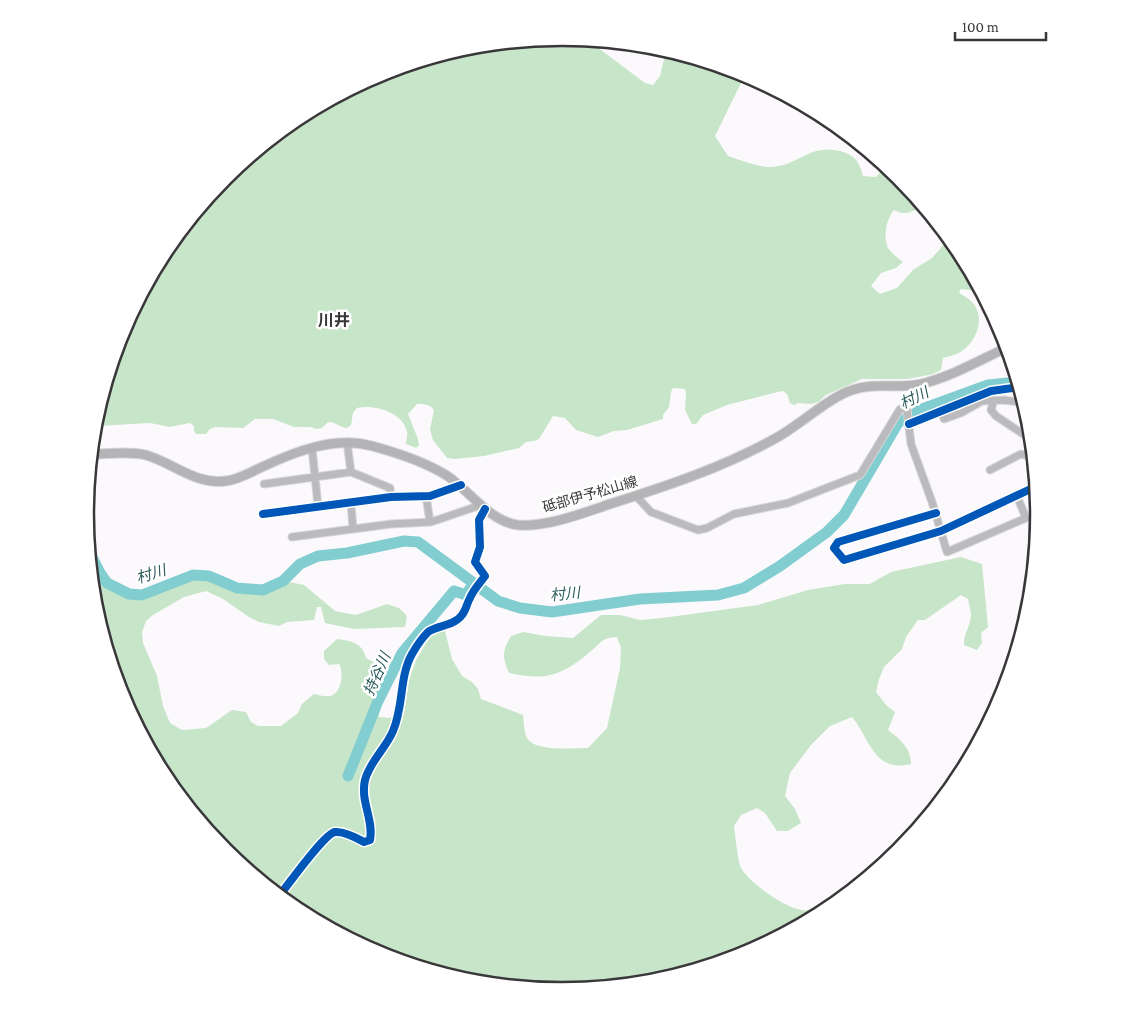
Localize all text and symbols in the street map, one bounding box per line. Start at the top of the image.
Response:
scale bar [955,10,1046,42]
text: 100 m [962,19,999,35]
district label: 川井 [318,311,350,329]
water label: 村川 [897,383,933,412]
street label: 砥部伊予松山線 [541,473,639,515]
water label: 村川 [134,561,170,586]
water label: 村川 [549,584,583,604]
water label: 持谷川 [361,648,394,698]

